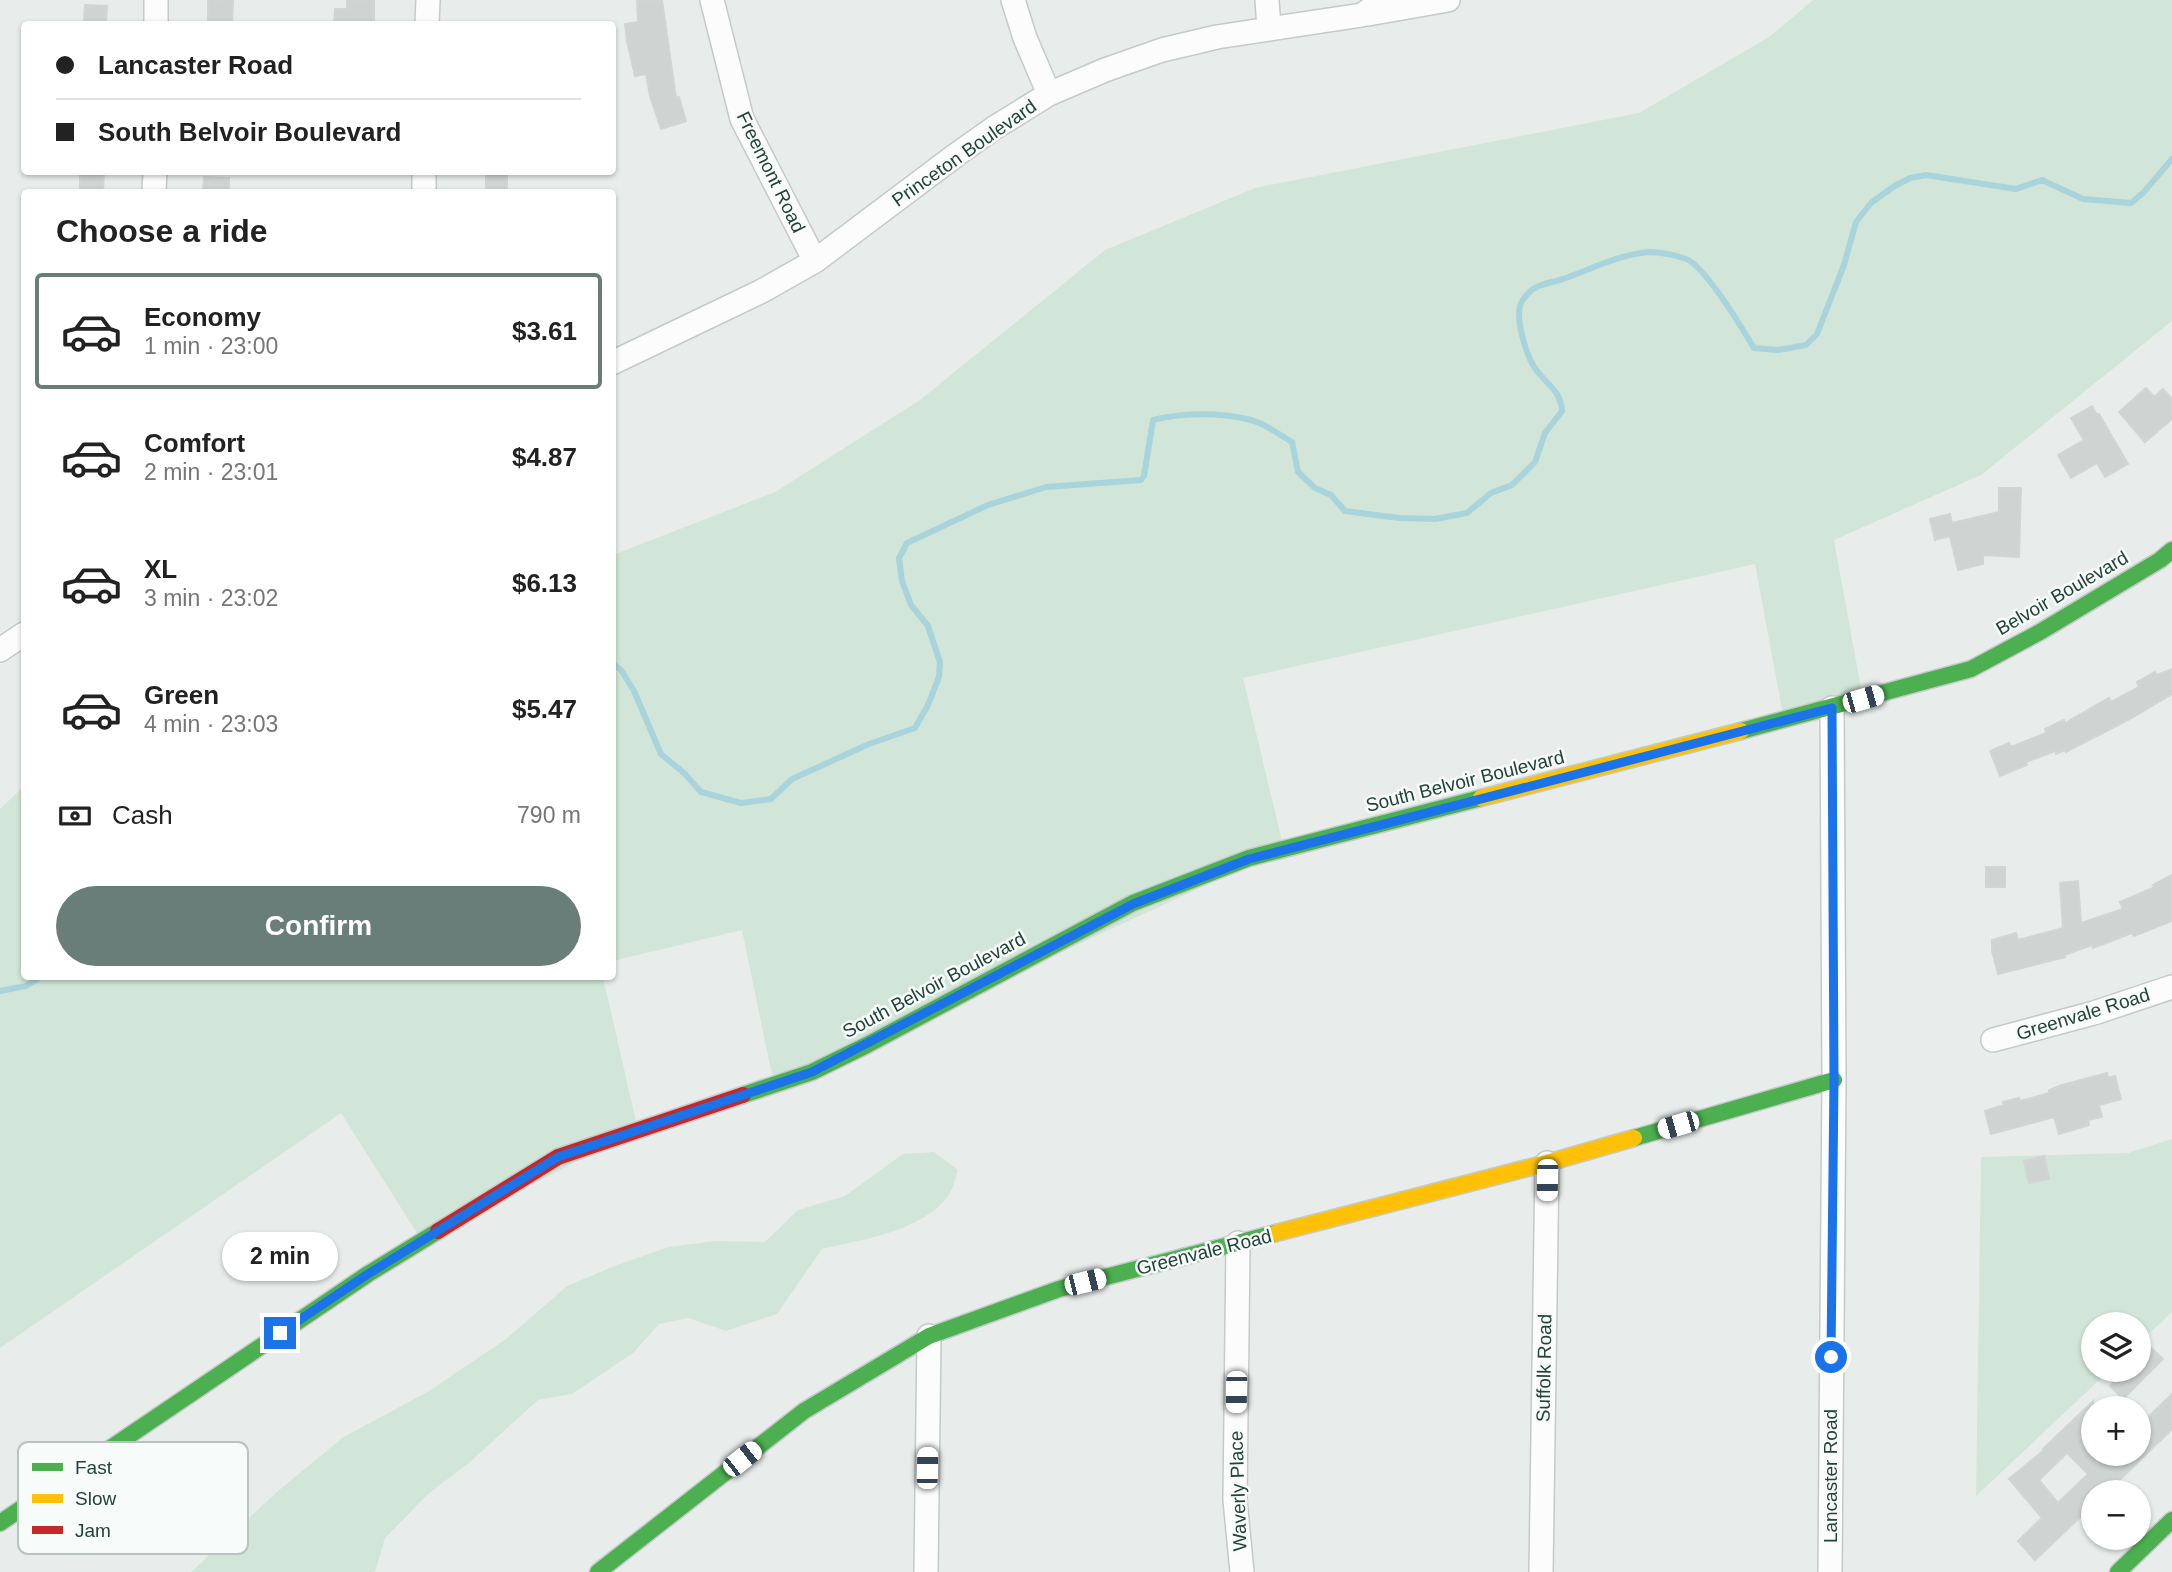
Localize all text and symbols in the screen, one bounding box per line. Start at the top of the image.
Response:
text: Lancaster Road [98,50,293,80]
street label: Princeton Boulevard [888,95,1040,211]
street label: Freemont Road [733,108,809,236]
text: South Belvoir Boulevard [98,117,401,147]
text: Choose a ride [56,213,268,249]
icon: car [60,300,123,363]
text: Economy [144,302,261,332]
text: $3.61 [512,316,577,346]
text: 1 min · 23:00 [144,333,278,359]
icon: car [60,426,123,489]
text: Comfort [144,428,245,458]
text: $4.87 [512,442,577,472]
text: 2 min · 23:01 [144,459,278,485]
street label: Belvoir Boulevard [1992,547,2132,639]
icon: car [60,552,123,615]
text: XL [144,554,177,584]
text: $6.13 [512,568,577,598]
text: 3 min · 23:02 [144,585,278,611]
icon: car [60,678,123,741]
text: Green [144,680,219,710]
car [1840,683,1887,715]
text: $5.47 [512,694,577,724]
text: 4 min · 23:03 [144,711,278,737]
street label: South Belvoir Boulevard [1364,746,1566,816]
icon: cash [56,797,94,835]
text: Cash [112,800,173,830]
text: 790 m [517,802,581,828]
button: Confirm [56,886,581,966]
street label: South Belvoir Boulevard [839,928,1029,1042]
street label: Greenvale Road [2014,984,2152,1044]
car [1655,1109,1702,1141]
car [1537,1159,1558,1201]
street label: Greenvale Road [1134,1225,1274,1279]
callout: 2 min [222,1232,338,1280]
text: 2 min [250,1243,310,1269]
car [1063,1267,1108,1297]
map controls [2081,1312,2151,1550]
button: layers [2081,1312,2151,1382]
street label: Suffolk Road [1533,1314,1555,1422]
route end [264,1317,296,1349]
route start [1815,1341,1847,1373]
car [1226,1371,1247,1413]
button: + [2081,1396,2151,1466]
street label: Lancaster Road [1820,1409,1841,1543]
street label: Waverly Place [1225,1430,1251,1552]
car [719,1438,766,1480]
legend [18,1442,248,1554]
car [917,1447,938,1489]
text: Fast [75,1457,113,1478]
button: − [2081,1480,2151,1550]
text: Slow [75,1488,116,1509]
text: Jam [75,1520,111,1541]

